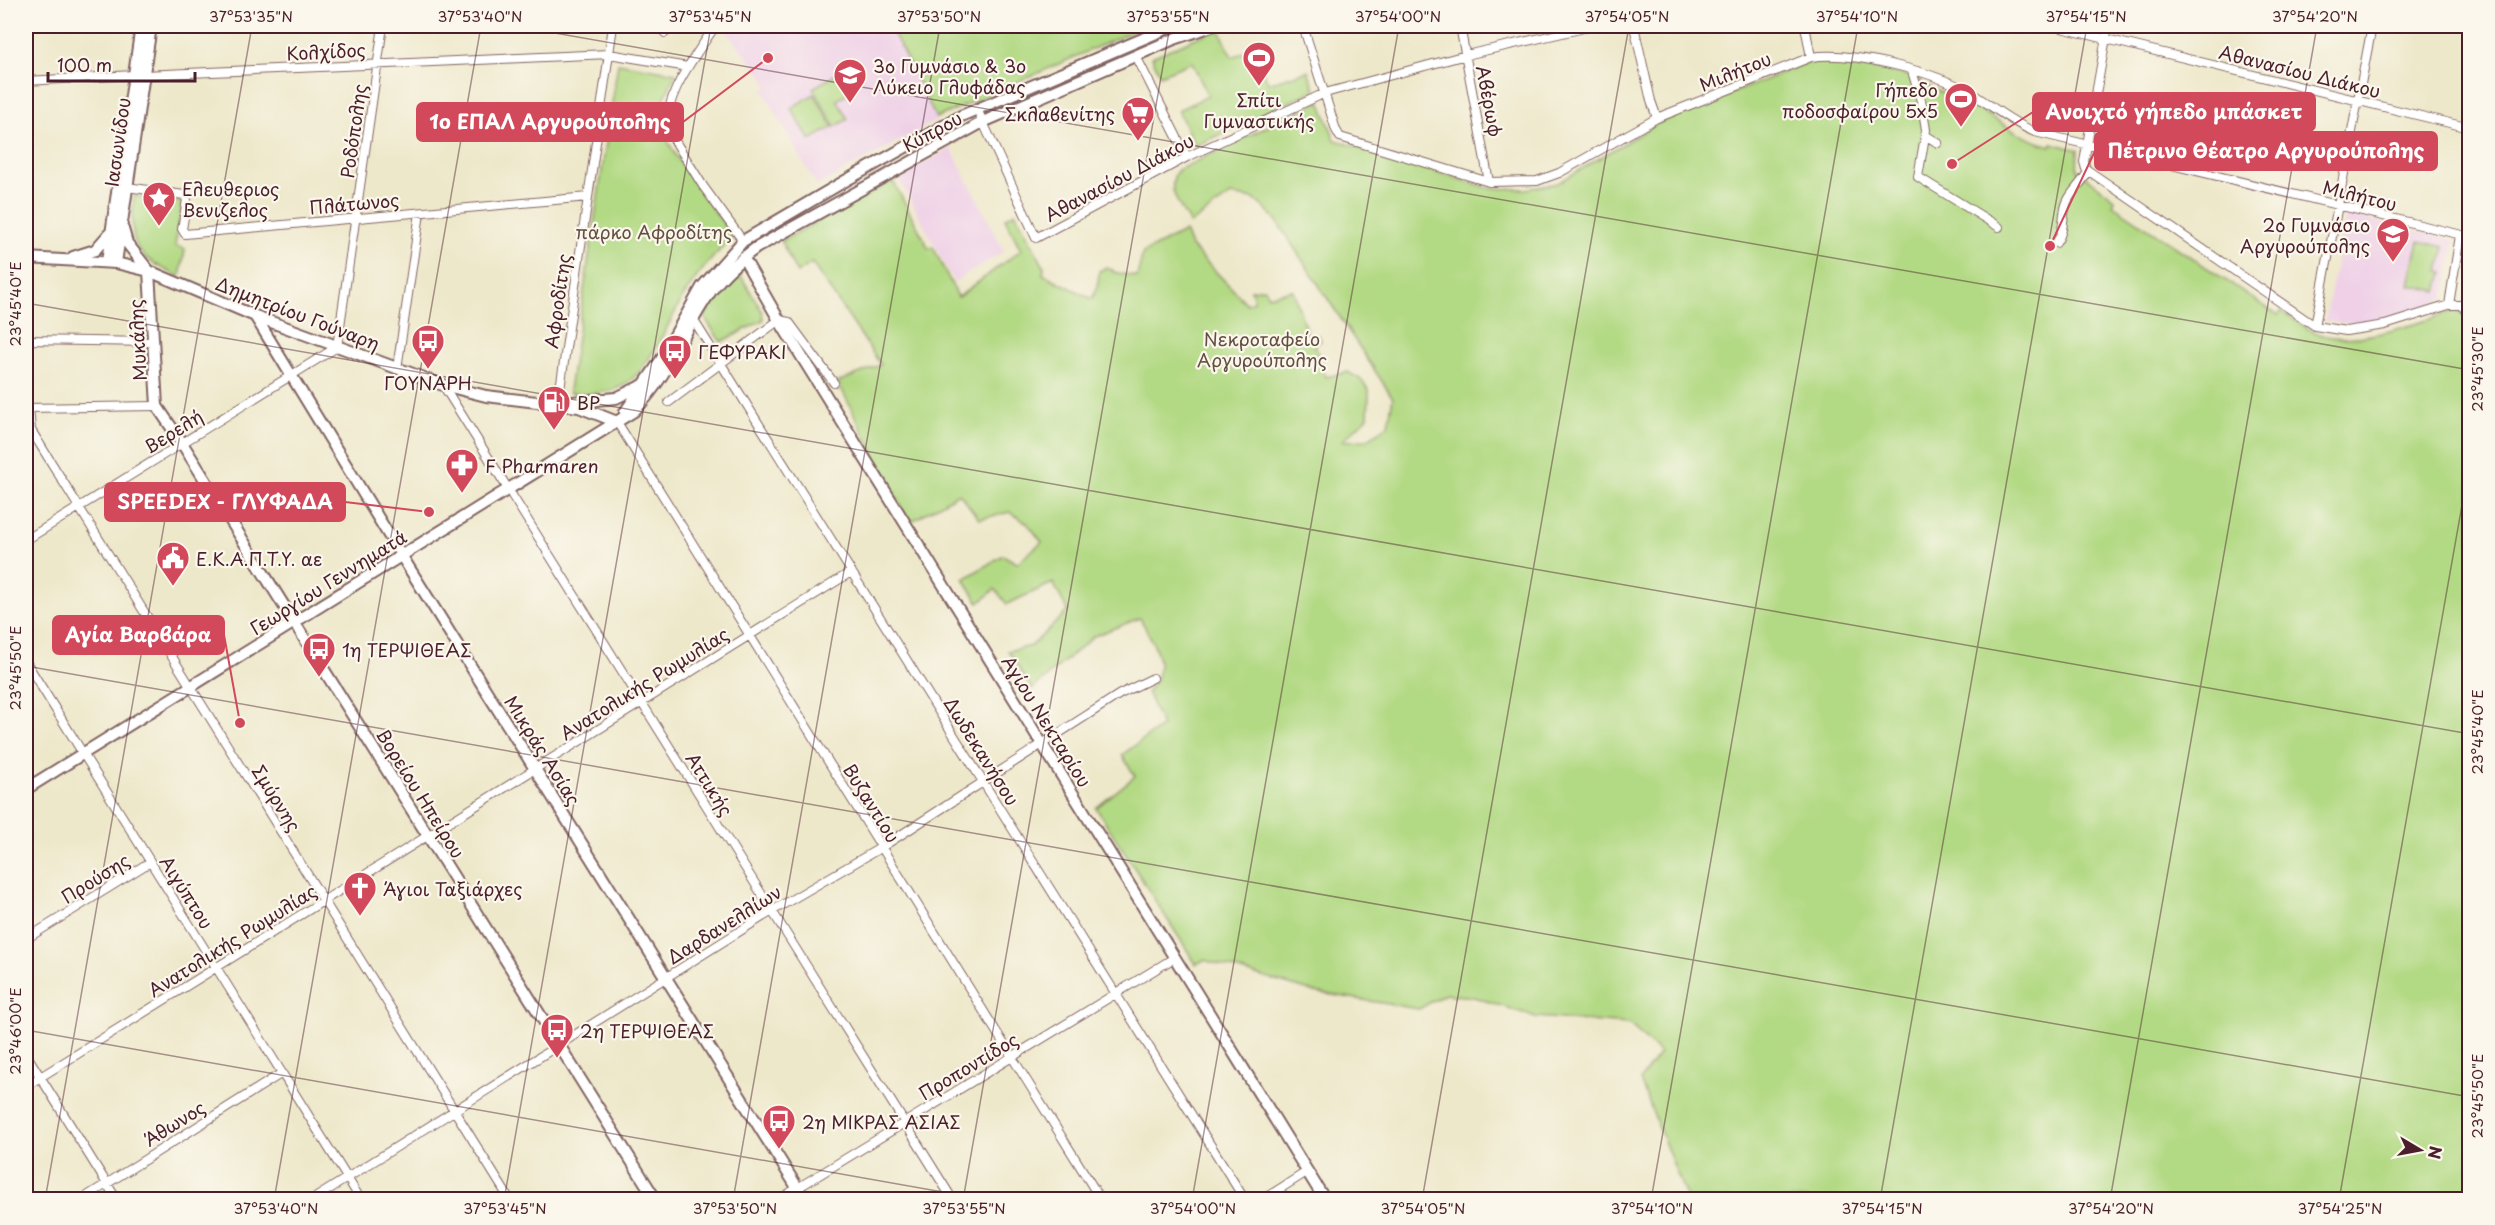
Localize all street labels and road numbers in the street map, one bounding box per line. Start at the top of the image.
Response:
street label: Κολχίδος [286,35,366,67]
street label: Αθανασίου Διάκου [2216,38,2384,104]
street label: Μιλήτου [1695,44,1775,98]
street label: Αβέρωφ [1470,63,1510,139]
street label: Ροδόπολης [333,82,373,180]
street label: Ιασωνίδου [97,96,137,188]
street label: Κύπρου [897,104,967,158]
street label: Αθανασίου Διάκου [1040,126,1198,228]
street label: Μιλήτου [2320,173,2400,217]
street label: Πλάτωνος [308,186,400,220]
street label: Αφροδίτης [537,252,577,350]
street label: Δημητρίου Γούναρη [212,269,384,357]
street label: Μυκάλης [121,298,153,382]
street label: Βερελή [138,402,208,460]
street label: Γεωργίου Γεννηματά [244,523,412,641]
street label: Ανατολικής Ρωμυλίας [554,620,734,746]
street label: Αγίου Νεκταρίου [996,650,1098,792]
street label: Μικράς Ασίας [498,690,588,810]
street label: Δωδεκανήσου [938,691,1026,811]
street label: Βορείου Ηπείρου [370,723,472,863]
street label: Αττικής [680,747,740,821]
street label: Βυζαντίου [837,758,907,848]
street label: Σμύρνης [246,759,308,837]
street label: Προύσης [56,846,134,910]
street label: Αιγύπτου [154,850,220,934]
street label: Ανατολικής Ρωμυλίας [142,877,322,1003]
street label: Δαρδανελλίων [661,878,787,970]
street label: Προποντίδος [913,1026,1023,1106]
street label: Άθωνος [138,1094,210,1152]

